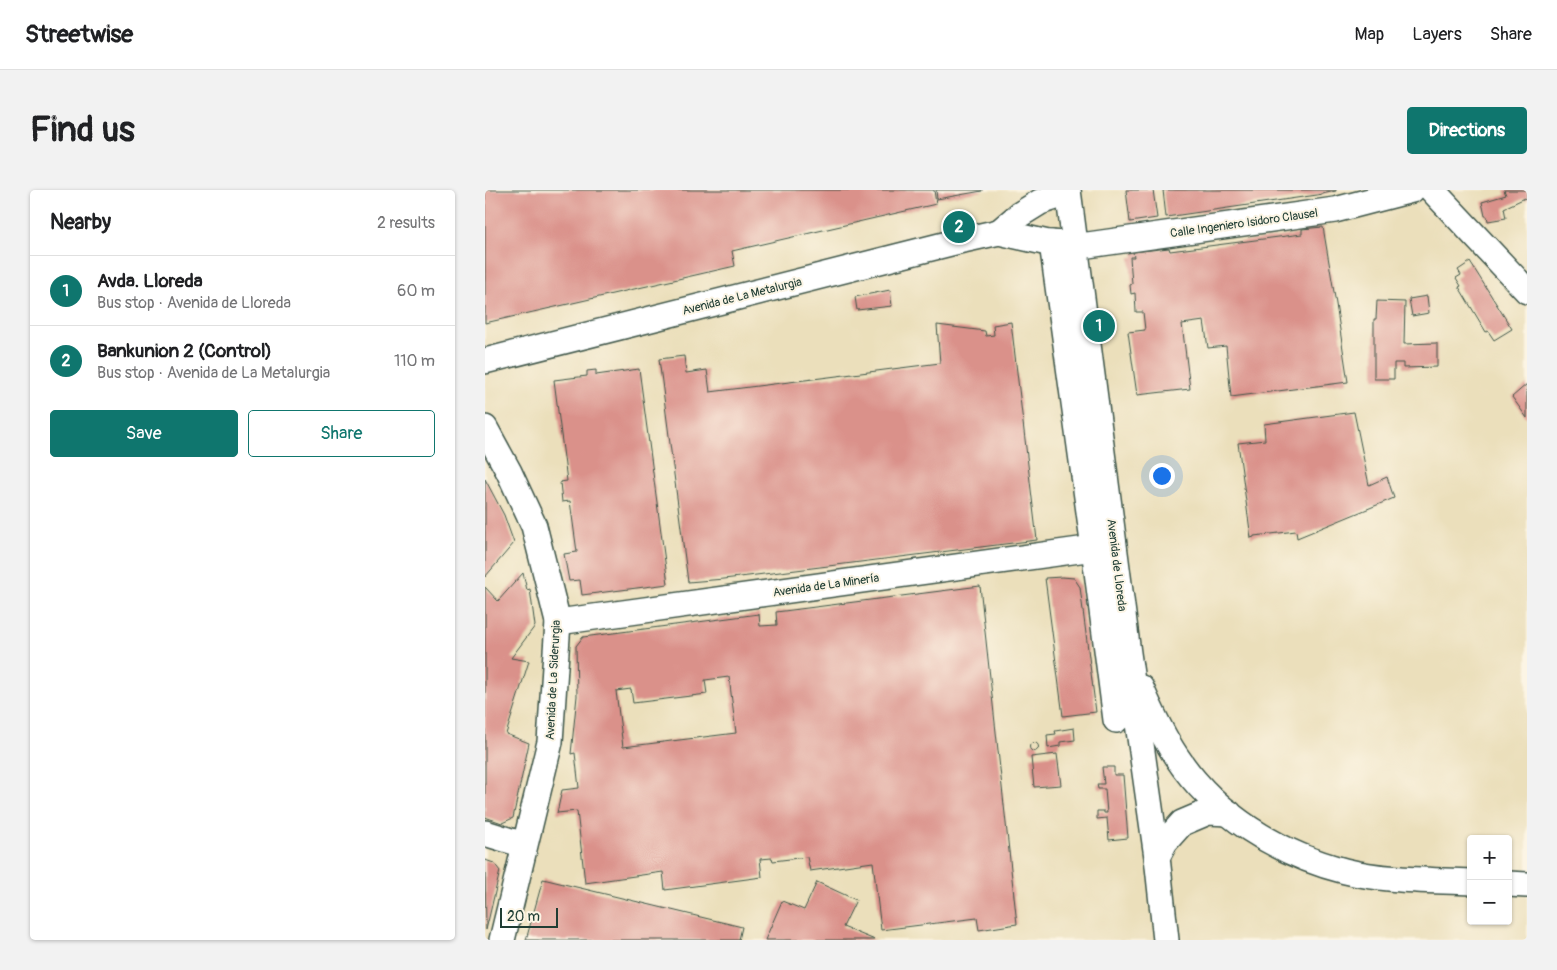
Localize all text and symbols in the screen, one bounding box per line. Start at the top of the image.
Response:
text: Streetwise [25,20,133,49]
text: Map [1355,23,1384,46]
text: Layers [1412,23,1462,46]
text: Share [1490,23,1532,46]
button: Directions [1407,107,1527,154]
text: Find us [30,108,135,152]
street label: Calle Ingeniero Isidoro Clausel [1169,206,1319,241]
pin: 2 [943,208,975,246]
text: Nearby [50,209,111,236]
text: 2 results [377,213,435,233]
text: Avda. Lloreda [97,269,203,293]
street label: Avenida de La Metalurgia [681,274,804,319]
text: 1 [63,281,69,301]
text: 60 m [397,281,435,301]
text: Bus stop · Avenida de Lloreda [97,293,291,313]
pin: 1 [1083,307,1115,345]
text: Bankunion 2 (Control) [97,339,272,363]
text: 2 [62,351,70,371]
text: 110 m [394,351,435,371]
text: Bus stop · Avenida de La Metalurgia [97,363,330,383]
button: Save [50,410,238,457]
button: Share [248,410,435,457]
your location [1149,463,1175,489]
street label: Avenida de Lloreda [1103,518,1130,613]
street label: Avenida de La Minería [772,571,881,600]
street label: Avenida de La Siderurgia [543,619,564,740]
map controls [1467,835,1512,925]
button: + [1467,835,1512,880]
button: − [1467,880,1512,925]
scale bar [500,905,557,928]
text: 20 m [507,908,540,925]

